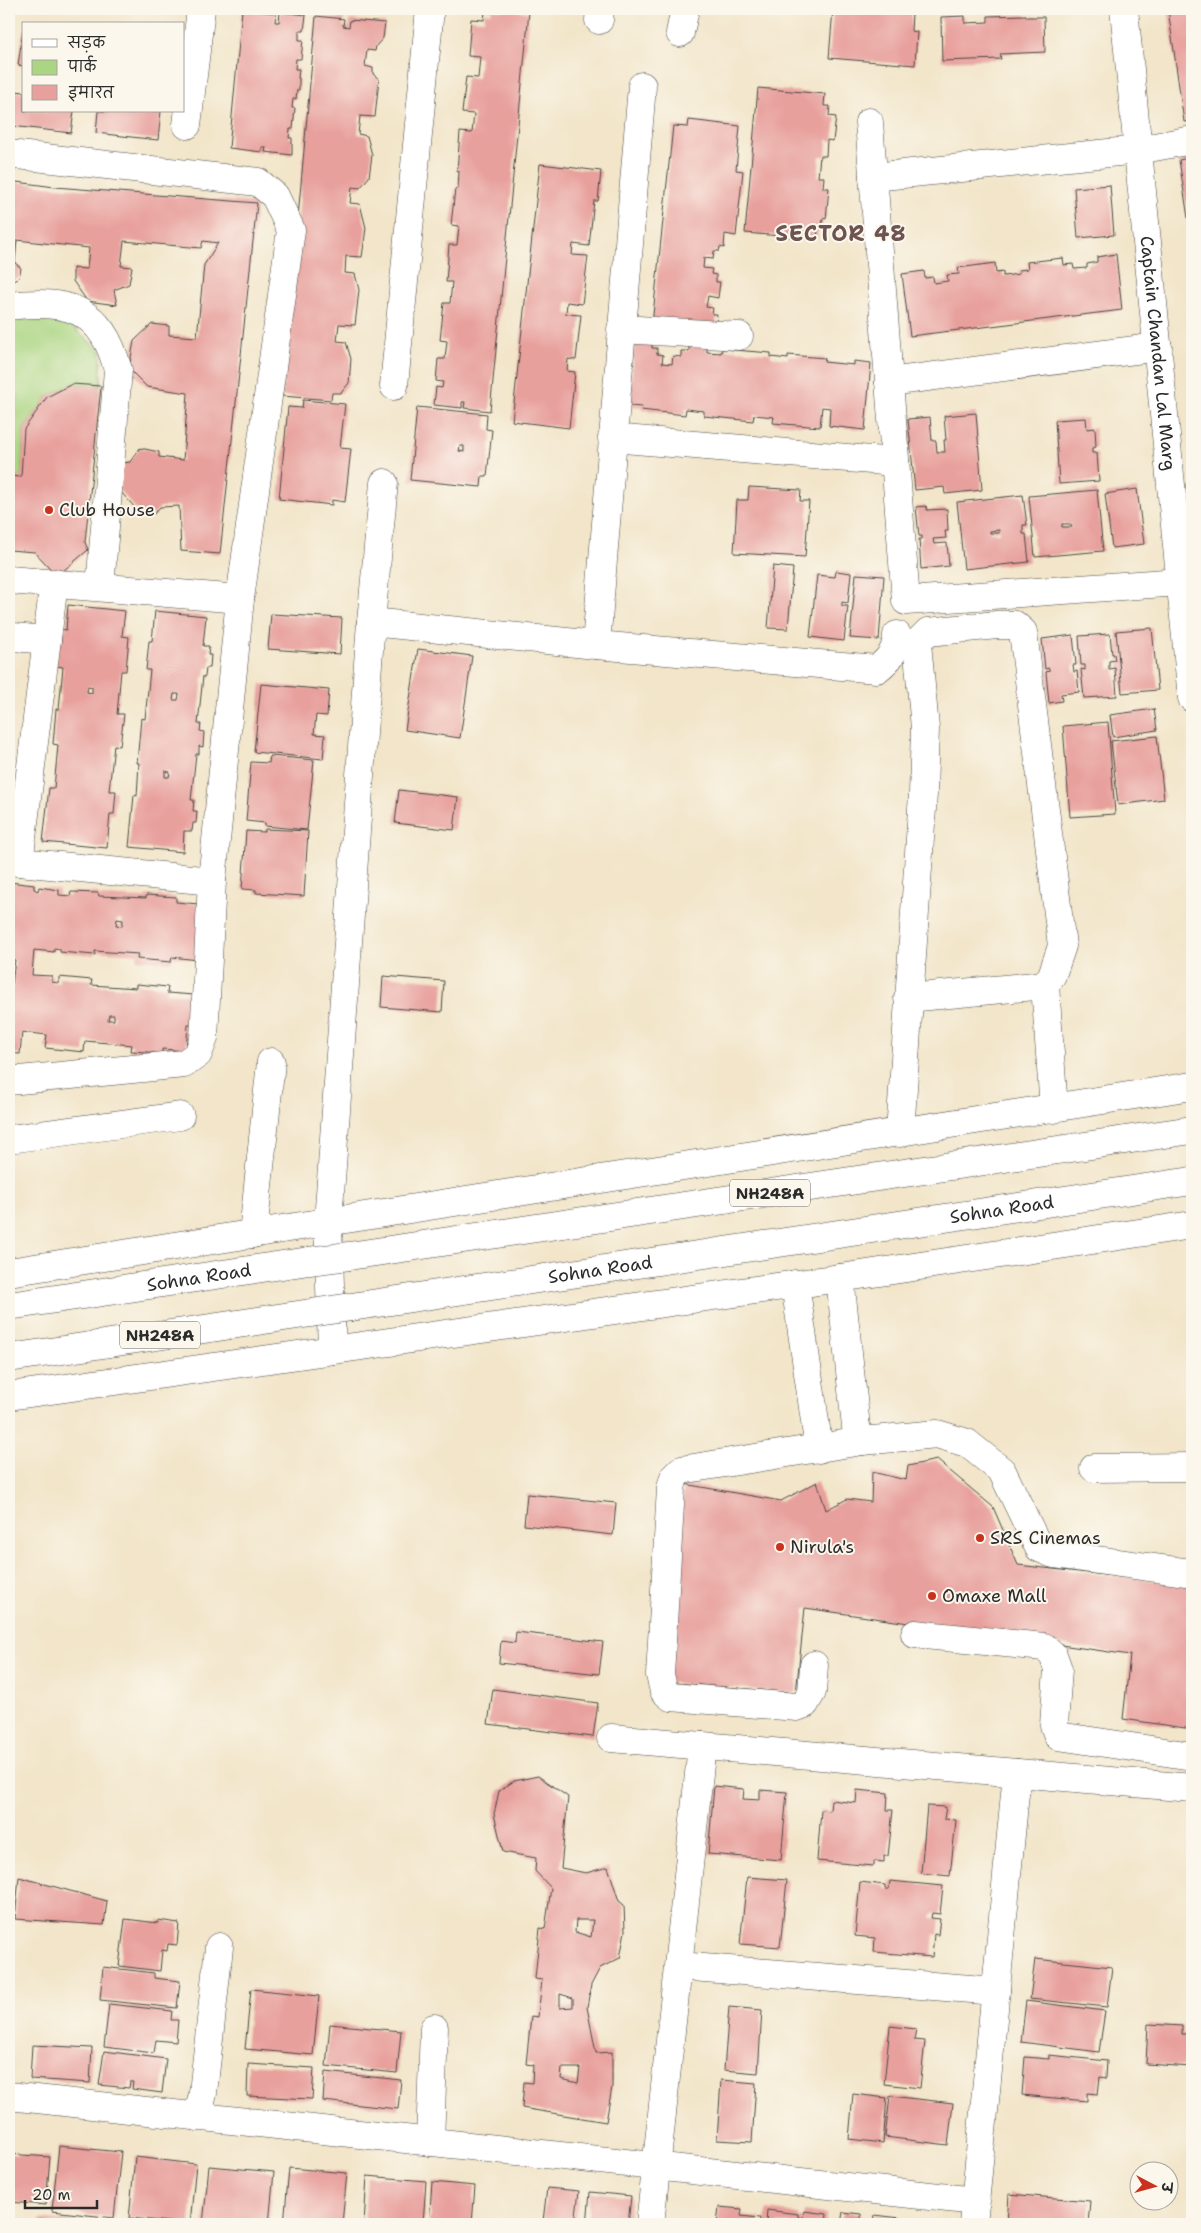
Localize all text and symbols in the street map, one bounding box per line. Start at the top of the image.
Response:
legend [22,22,185,112]
text: सड़क [67,33,106,53]
text: पार्क [67,55,98,77]
text: इमारत [68,83,115,103]
district label: SECTOR 48 [775,219,907,248]
street label: Captain Chandan Lal Marg [1134,235,1182,472]
place label: Club House [59,498,155,522]
marker: Club House [43,504,55,516]
road number: NH248A [730,1180,810,1206]
street label: Sohna Road [948,1190,1055,1229]
street label: Sohna Road [546,1250,654,1289]
street label: Sohna Road [145,1258,253,1297]
road number: NH248A [120,1322,200,1348]
place label: SRS Cinemas [990,1526,1101,1550]
marker: SRS Cinemas [974,1532,986,1544]
place label: Nirula's [790,1535,854,1559]
marker: Nirula's [774,1541,786,1553]
place label: Omaxe Mall [942,1584,1047,1608]
marker: Omaxe Mall [926,1590,938,1602]
north arrow [1128,2160,1178,2210]
scale bar [25,2178,98,2210]
text: उ [1157,2180,1177,2195]
text: 20 m [32,2185,71,2205]

